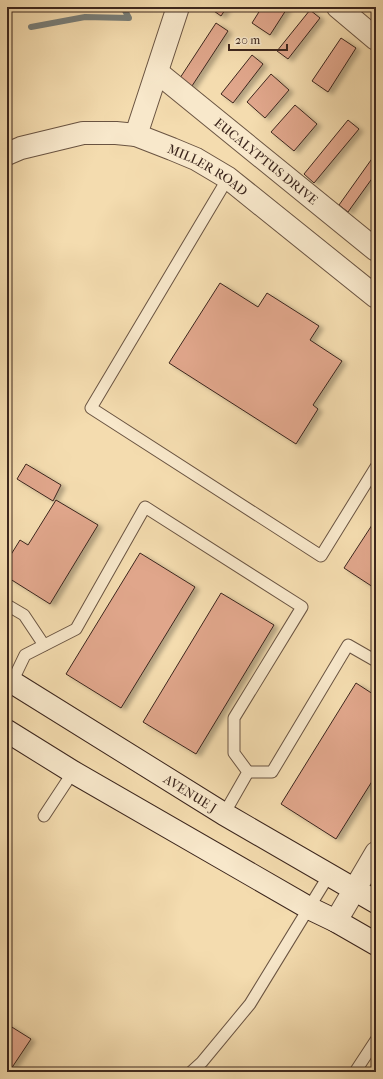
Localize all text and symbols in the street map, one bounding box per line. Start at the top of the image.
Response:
scale bar [229,26,287,52]
text: 20 m [235,33,260,47]
street label: EUCALYPTUS DRIVE [211,115,321,208]
street label: MILLER ROAD [165,141,251,199]
street label: AVENUE J [160,771,220,816]

